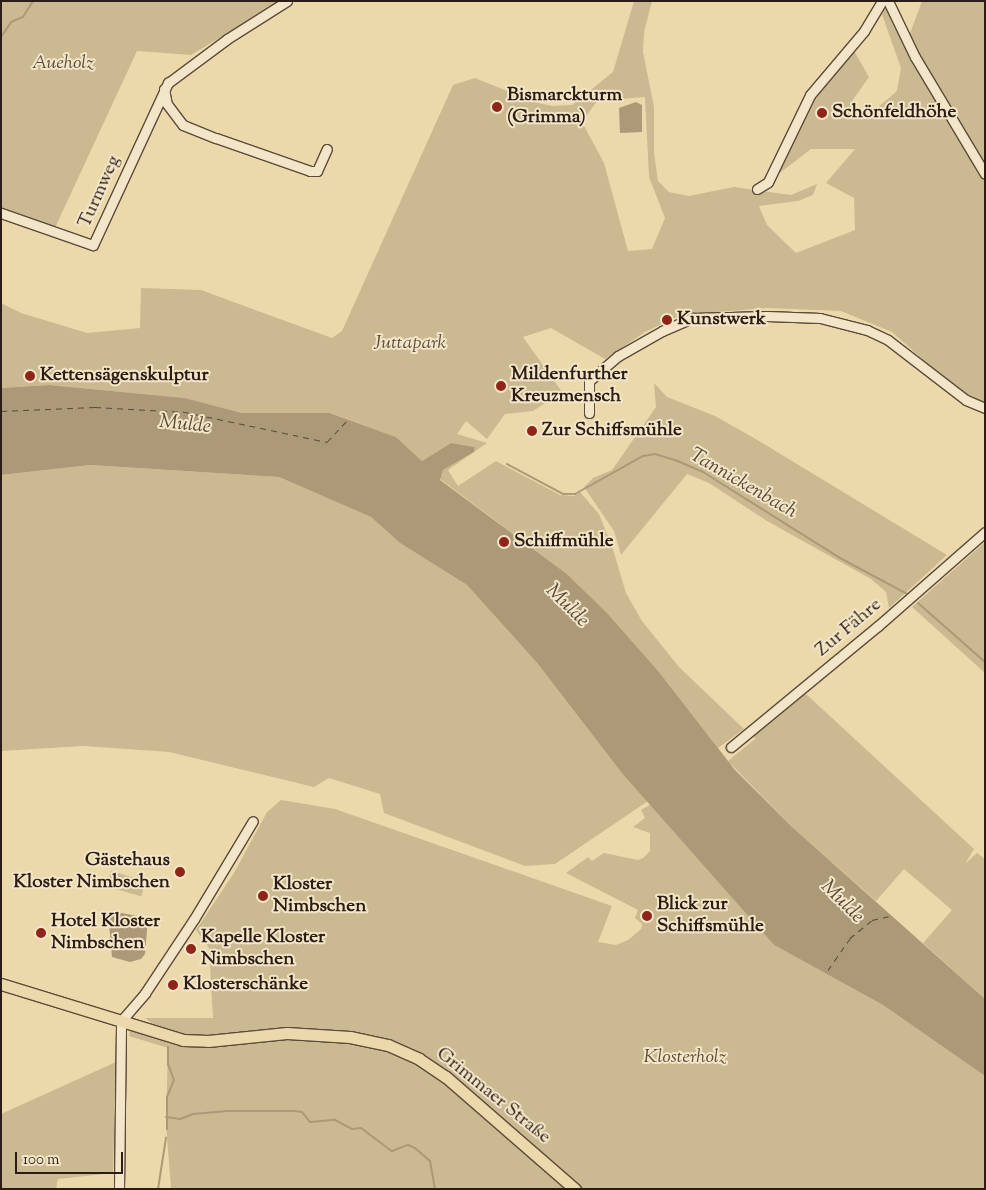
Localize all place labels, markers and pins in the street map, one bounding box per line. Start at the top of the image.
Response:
place label: Bismarckturm (Grimma) [507,85,622,129]
marker: Bismarckturm (Grimma) [491,101,503,113]
place label: Schönfeldhöhe [832,102,956,124]
marker: Schönfeldhöhe [816,107,828,119]
place label: Kunstwerk [677,309,766,331]
marker: Kunstwerk [661,314,673,326]
place label: Mildenfurther Kreuzmensch [511,364,628,408]
place label: Kettensägenskulptur [40,365,209,387]
marker: Kettensägenskulptur [24,370,36,382]
marker: Mildenfurther Kreuzmensch [495,380,507,392]
place label: Zur Schiffsmühle [542,420,682,442]
marker: Zur Schiffsmühle [526,425,538,437]
place label: Schiffmühle [514,531,613,553]
marker: Schiffmühle [498,536,510,548]
place label: Gästehaus Kloster Nimbschen [13,850,170,894]
marker: Gästehaus Kloster Nimbschen [174,866,186,878]
place label: Kloster Nimbschen [273,874,366,918]
marker: Kloster Nimbschen [257,890,269,902]
place label: Blick zur Schiffsmühle [657,894,764,938]
marker: Blick zur Schiffsmühle [641,910,653,922]
place label: Hotel Kloster Nimbschen [51,911,160,955]
marker: Hotel Kloster Nimbschen [35,927,47,939]
place label: Kapelle Kloster Nimbschen [201,927,325,971]
marker: Kapelle Kloster Nimbschen [185,943,197,955]
place label: Klosterschänke [183,974,308,996]
marker: Klosterschänke [167,979,179,991]

